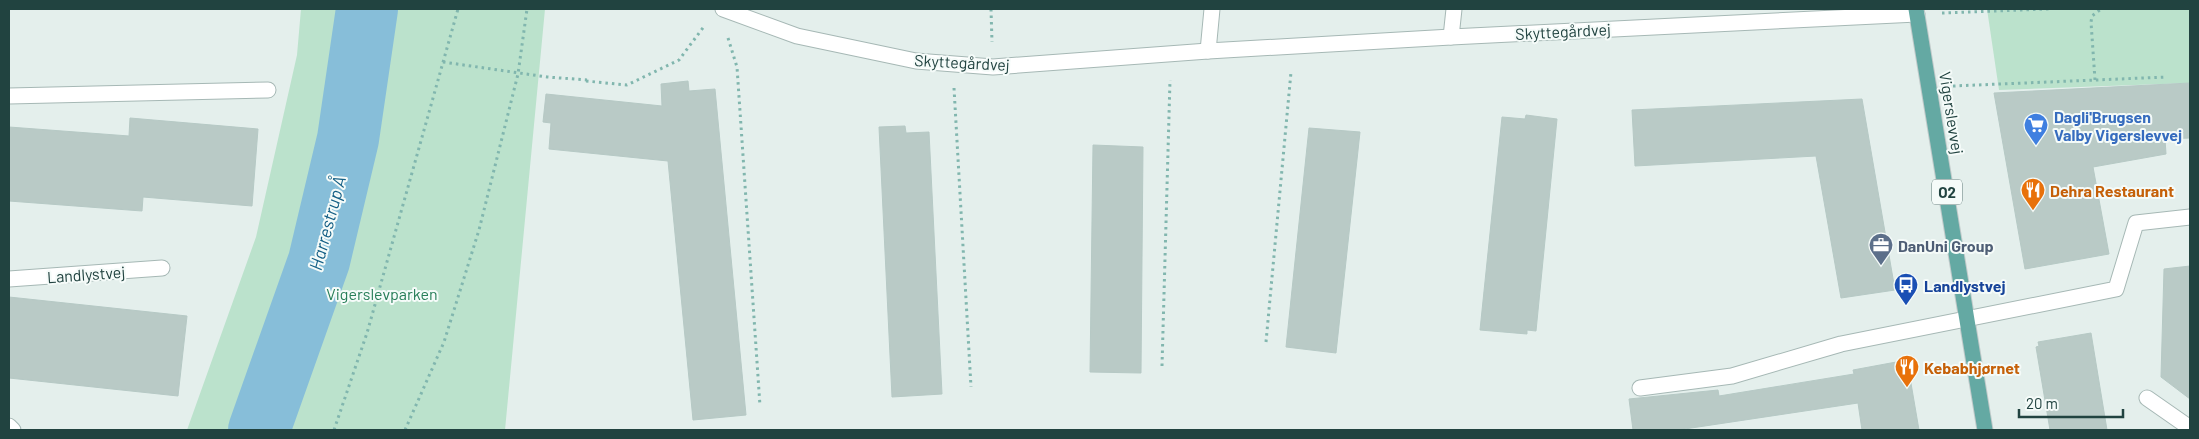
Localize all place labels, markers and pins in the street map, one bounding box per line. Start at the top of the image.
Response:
place label: Dagli'Brugsen Valby Vigerslevvej [2054,107,2182,144]
supermarket icon: Dagli'Brugsen Valby Vigerslevvej [2023,112,2049,146]
restaurant icon: Dehra Restaurant [2020,177,2046,211]
place label: Dehra Restaurant [2050,181,2174,200]
office icon: DanUni Group [1868,232,1894,266]
place label: DanUni Group [1898,236,1994,255]
bus stop icon: Landlystvej [1893,272,1919,306]
place label: Landlystvej [1924,276,2005,295]
restaurant icon: Kebabhjørnet [1894,354,1920,388]
place label: Kebabhjørnet [1924,358,2020,377]

